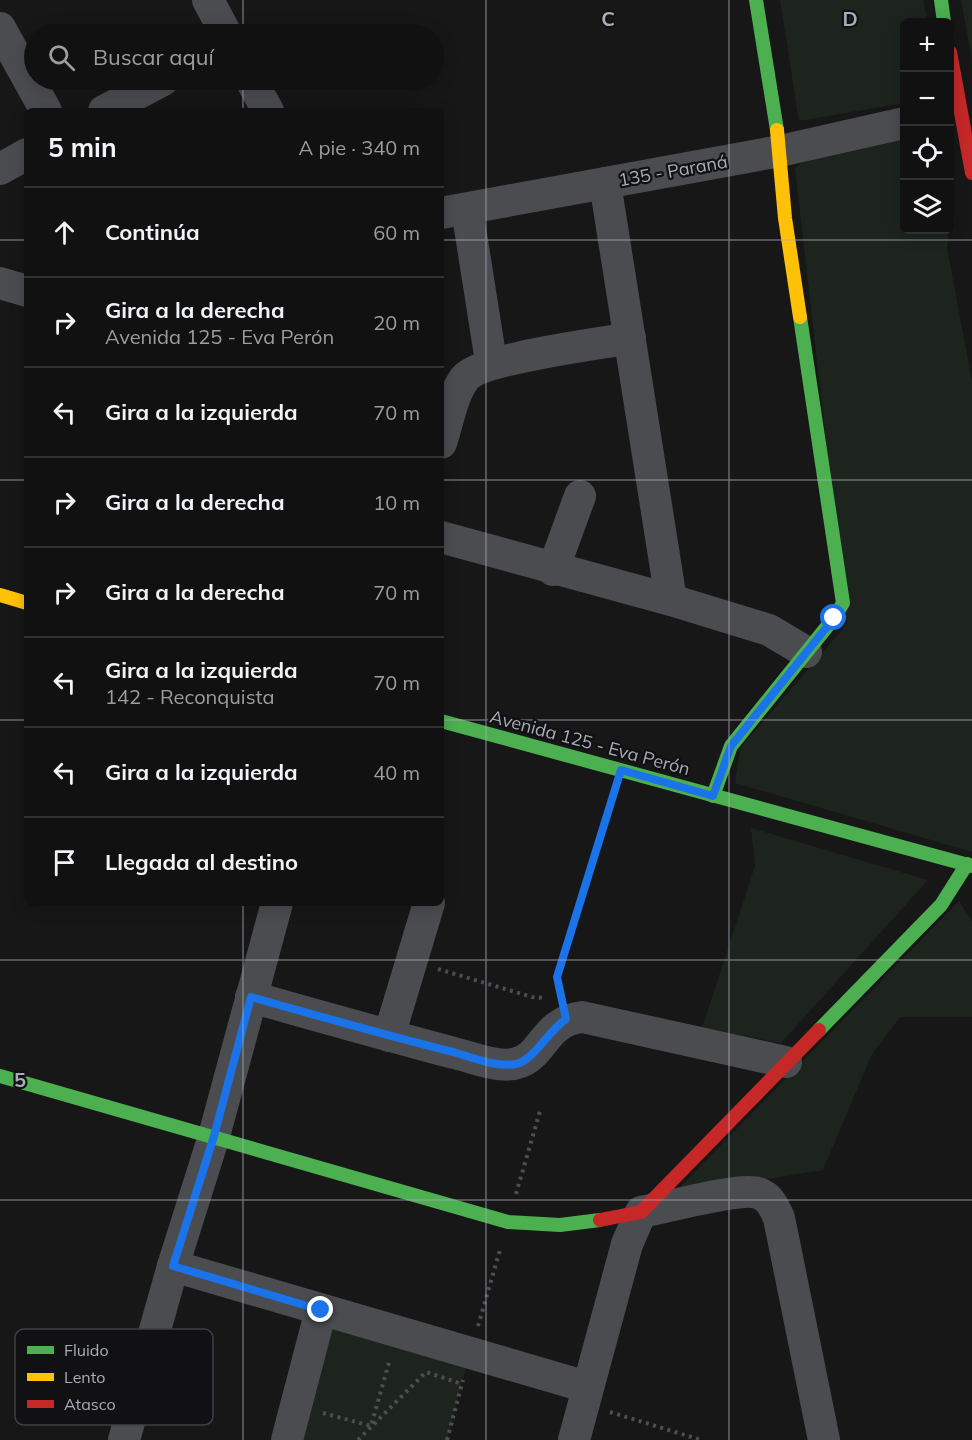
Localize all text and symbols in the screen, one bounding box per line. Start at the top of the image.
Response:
text: C [601,6,615,31]
text: D [842,6,858,31]
map controls [900,18,954,234]
button: + [900,18,954,72]
search box [24,24,444,90]
icon: search [45,41,78,74]
text: Buscar aquí [93,43,214,71]
button: − [900,72,954,126]
button: locate [900,126,954,180]
text: 5 min [48,131,117,164]
text: A pie · 340 m [299,135,420,160]
street label: 135 - Paraná [617,150,729,191]
button: layers [900,180,954,234]
icon: ahead [48,216,81,249]
text: Continúa [105,218,200,246]
text: 60 m [373,220,420,245]
text: Gira a la derecha [105,296,285,324]
icon: right [48,306,81,339]
text: 20 m [373,310,420,335]
text: Avenida 125 - Eva Perón [105,324,334,349]
icon: left [48,396,81,429]
text: Gira a la izquierda [105,398,298,426]
text: 70 m [373,400,420,425]
icon: right [48,486,81,519]
text: Gira a la derecha [105,488,285,516]
text: 10 m [373,490,420,515]
icon: right [48,576,81,609]
text: Gira a la derecha [105,578,285,606]
text: 70 m [373,580,420,605]
route start [820,604,846,630]
text: Gira a la izquierda [105,656,298,684]
icon: left [48,666,81,699]
text: 70 m [373,670,420,695]
text: 142 - Reconquista [105,684,274,709]
street label: Avenida 125 - Eva Perón [488,705,693,780]
icon: left [48,756,81,789]
text: Gira a la izquierda [105,758,298,786]
text: 40 m [373,760,420,785]
icon: arrive [48,846,81,879]
text: Llegada al destino [105,848,298,876]
text: 5 [14,1067,26,1092]
route end [307,1296,333,1322]
legend [15,1329,213,1425]
text: Fluido [64,1340,109,1360]
text: Lento [64,1367,105,1387]
text: Atasco [64,1394,116,1414]

